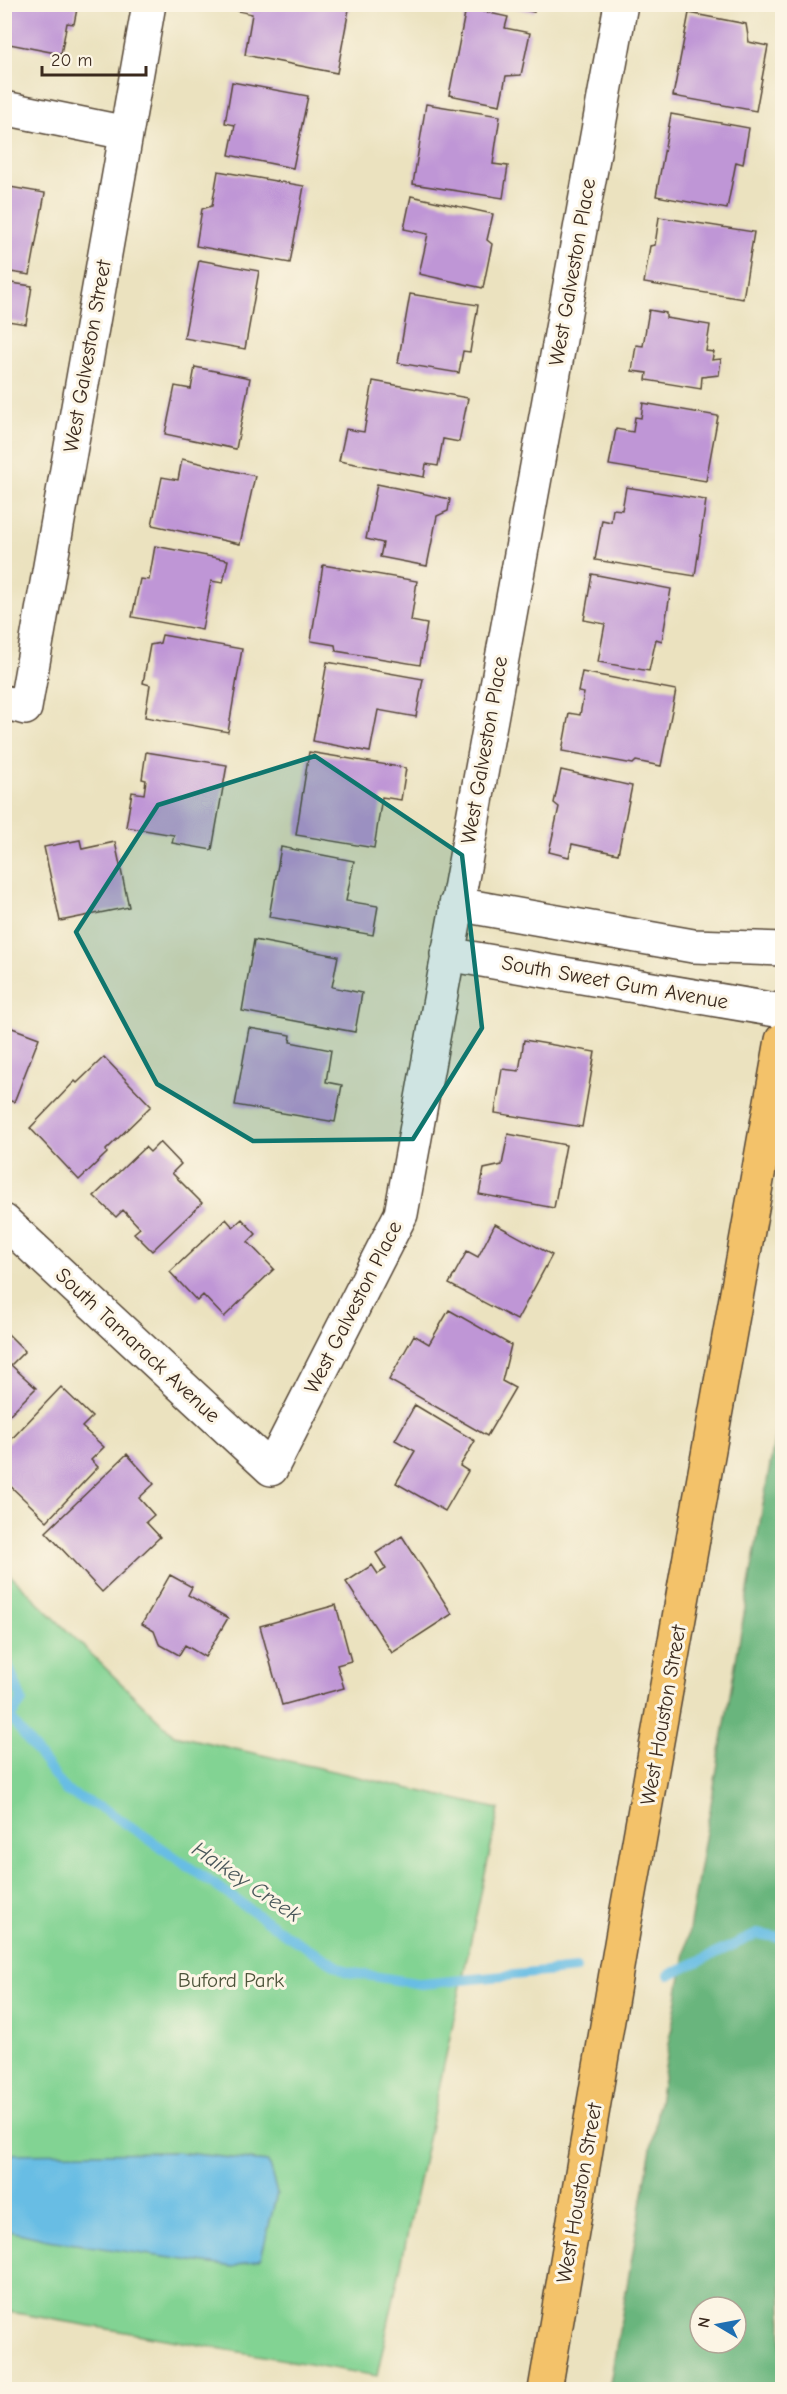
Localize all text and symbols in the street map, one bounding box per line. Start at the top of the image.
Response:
scale bar [42,39,146,77]
text: 20 m [51,50,92,71]
street label: West Galveston Place [544,176,600,368]
street label: West Galveston Street [58,257,116,454]
street label: West Galveston Place [456,654,512,846]
street label: South Sweet Gum Avenue [500,950,730,1014]
street label: West Galveston Place [299,1217,407,1397]
street label: South Tamarack Avenue [51,1263,225,1427]
street label: West Houston Street [635,1622,691,1807]
water label: Haikey Creek [187,1836,306,1928]
park label: Buford Park [178,1968,284,1992]
street label: West Houston Street [551,2100,607,2285]
north arrow [688,2295,748,2355]
text: N [694,2316,714,2329]

